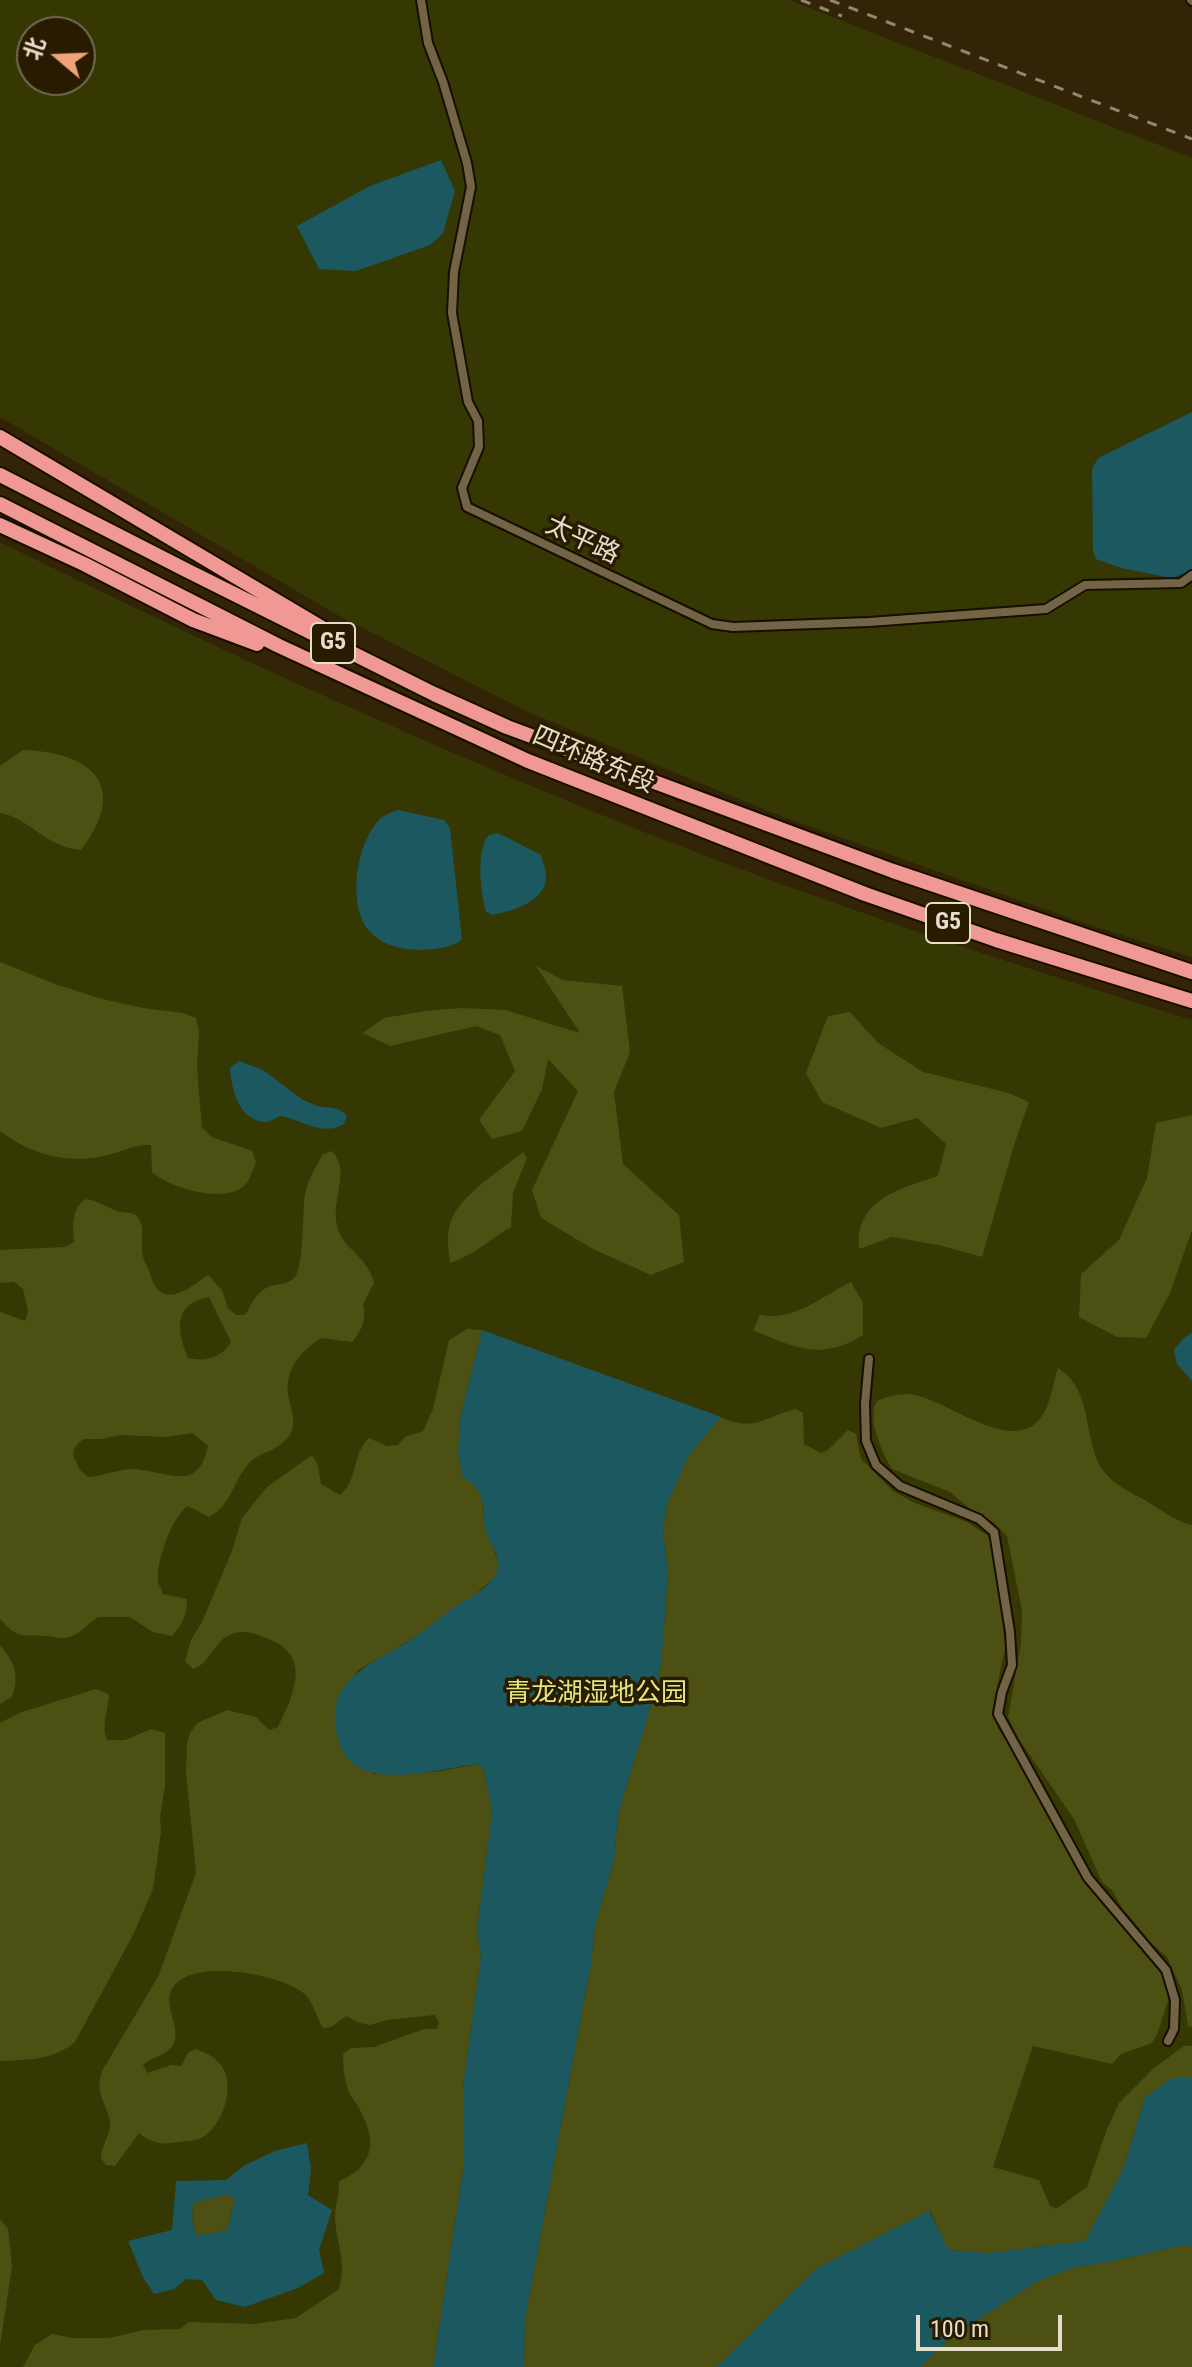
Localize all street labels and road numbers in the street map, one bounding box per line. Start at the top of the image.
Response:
street label: 太平路 [540,510,624,572]
road number: G5 [311,623,355,663]
street label: 四环路东段 [527,721,659,801]
road number: G5 [926,903,970,943]

